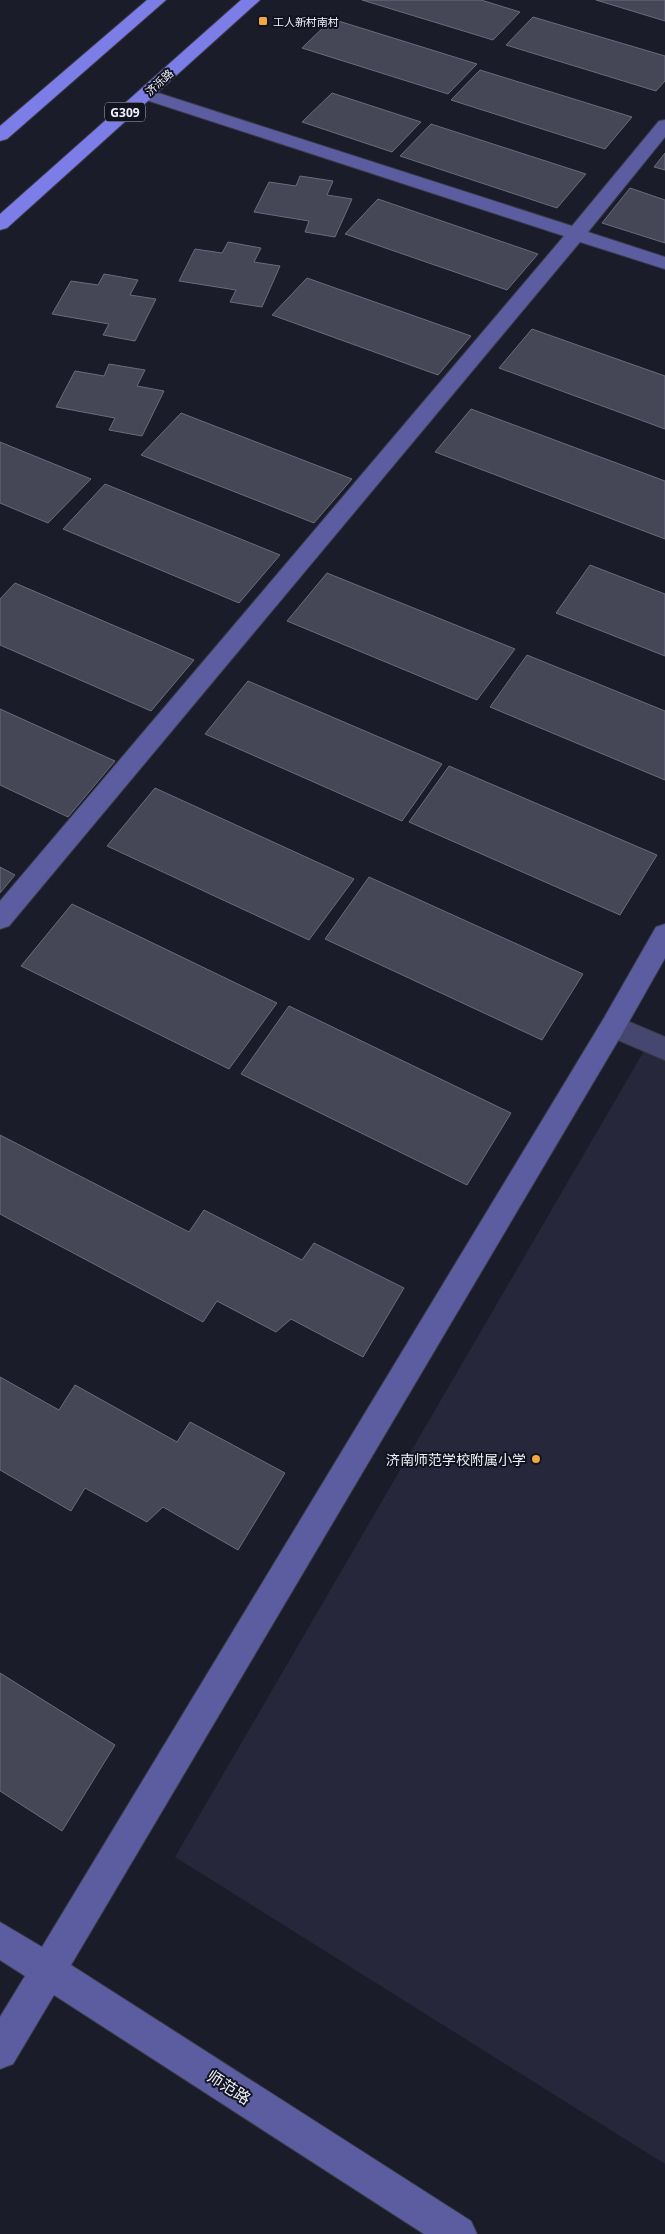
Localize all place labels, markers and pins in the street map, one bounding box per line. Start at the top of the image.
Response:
place label: 工人新村南村 [273,14,339,29]
marker: 工人新村南村 [257,15,269,27]
place label: 济南师范学校附属小学 [386,1450,526,1469]
marker: 济南师范学校附属小学 [530,1453,542,1465]

